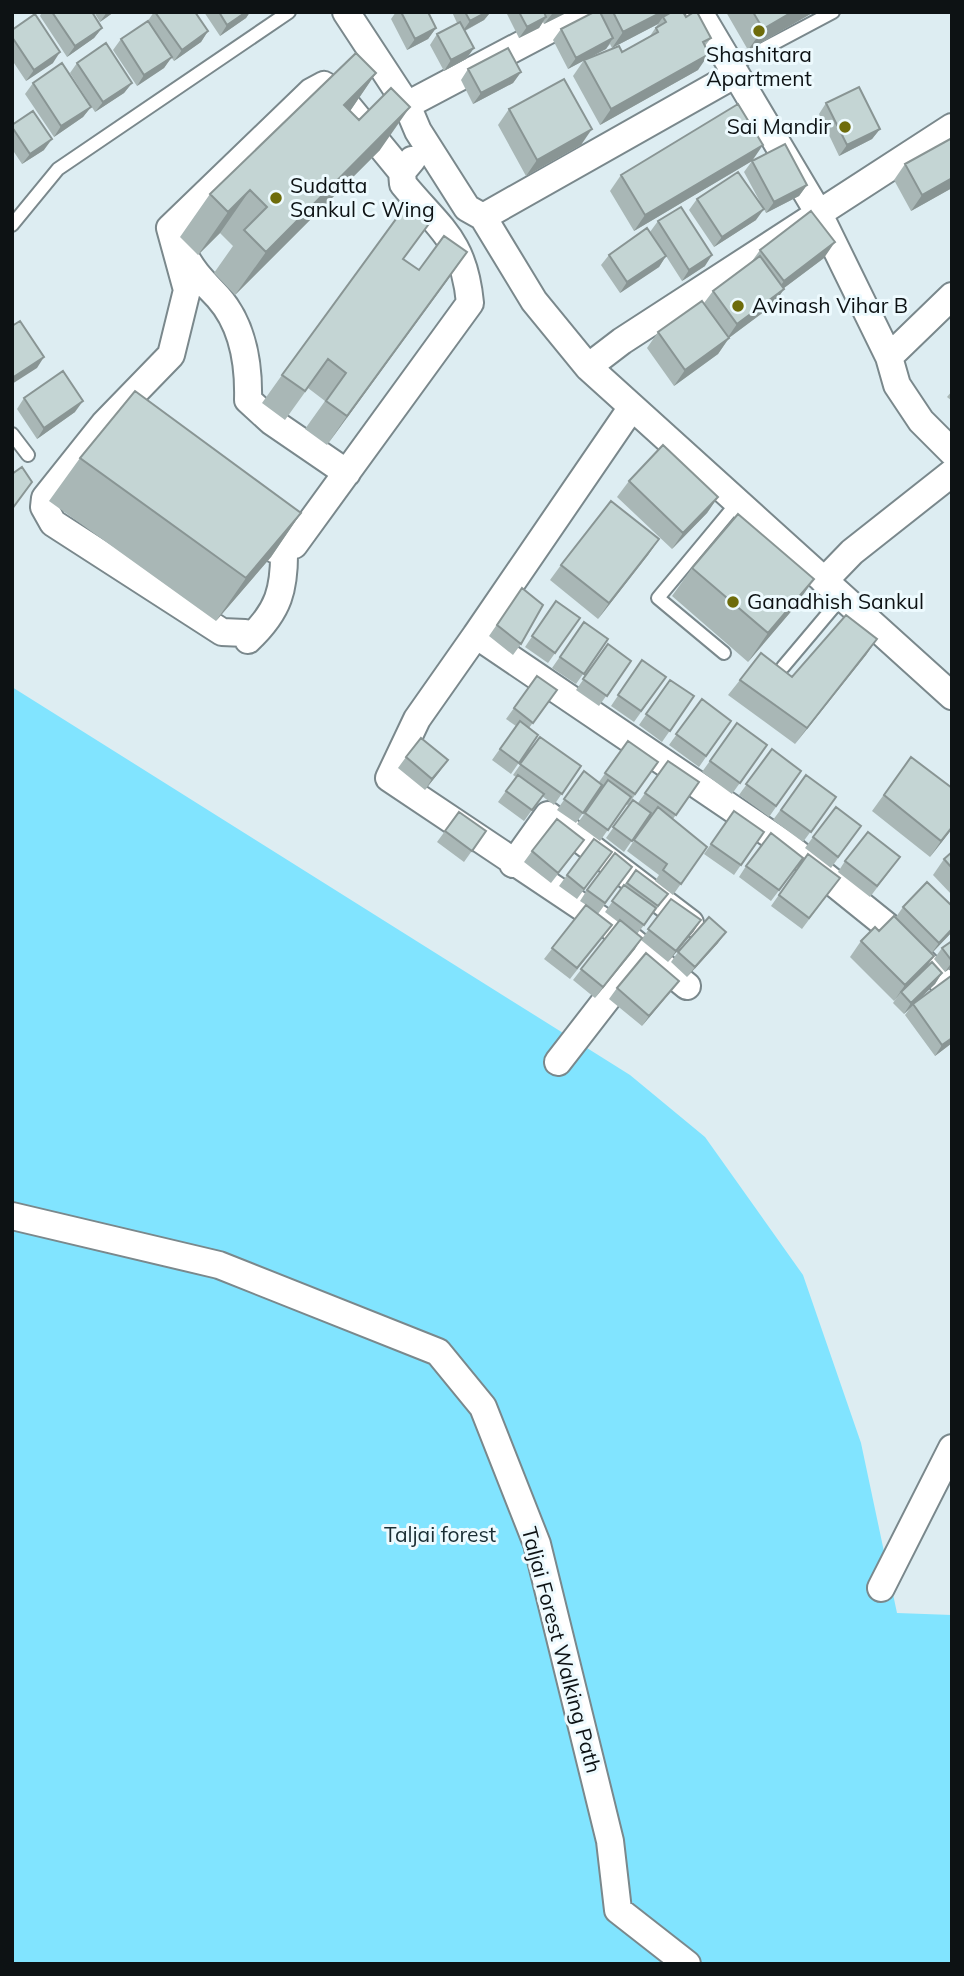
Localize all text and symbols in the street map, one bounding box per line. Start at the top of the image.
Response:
marker: Shashitara Apartment [751,23,767,39]
place label: Shashitara Apartment [706,41,812,91]
place label: Sai Mandir [727,113,831,139]
marker: Sai Mandir [837,119,853,135]
place label: Sudatta Sankul C Wing [290,172,435,222]
marker: Sudatta Sankul C Wing [268,190,284,206]
place label: Avinash Vihar B [752,292,908,318]
marker: Avinash Vihar B [730,298,746,314]
place label: Ganadhish Sankul [747,588,924,614]
marker: Ganadhish Sankul [725,594,741,610]
park label: Taljai forest [384,1521,496,1547]
street label: Taljai Forest Walking Path [517,1524,607,1776]

